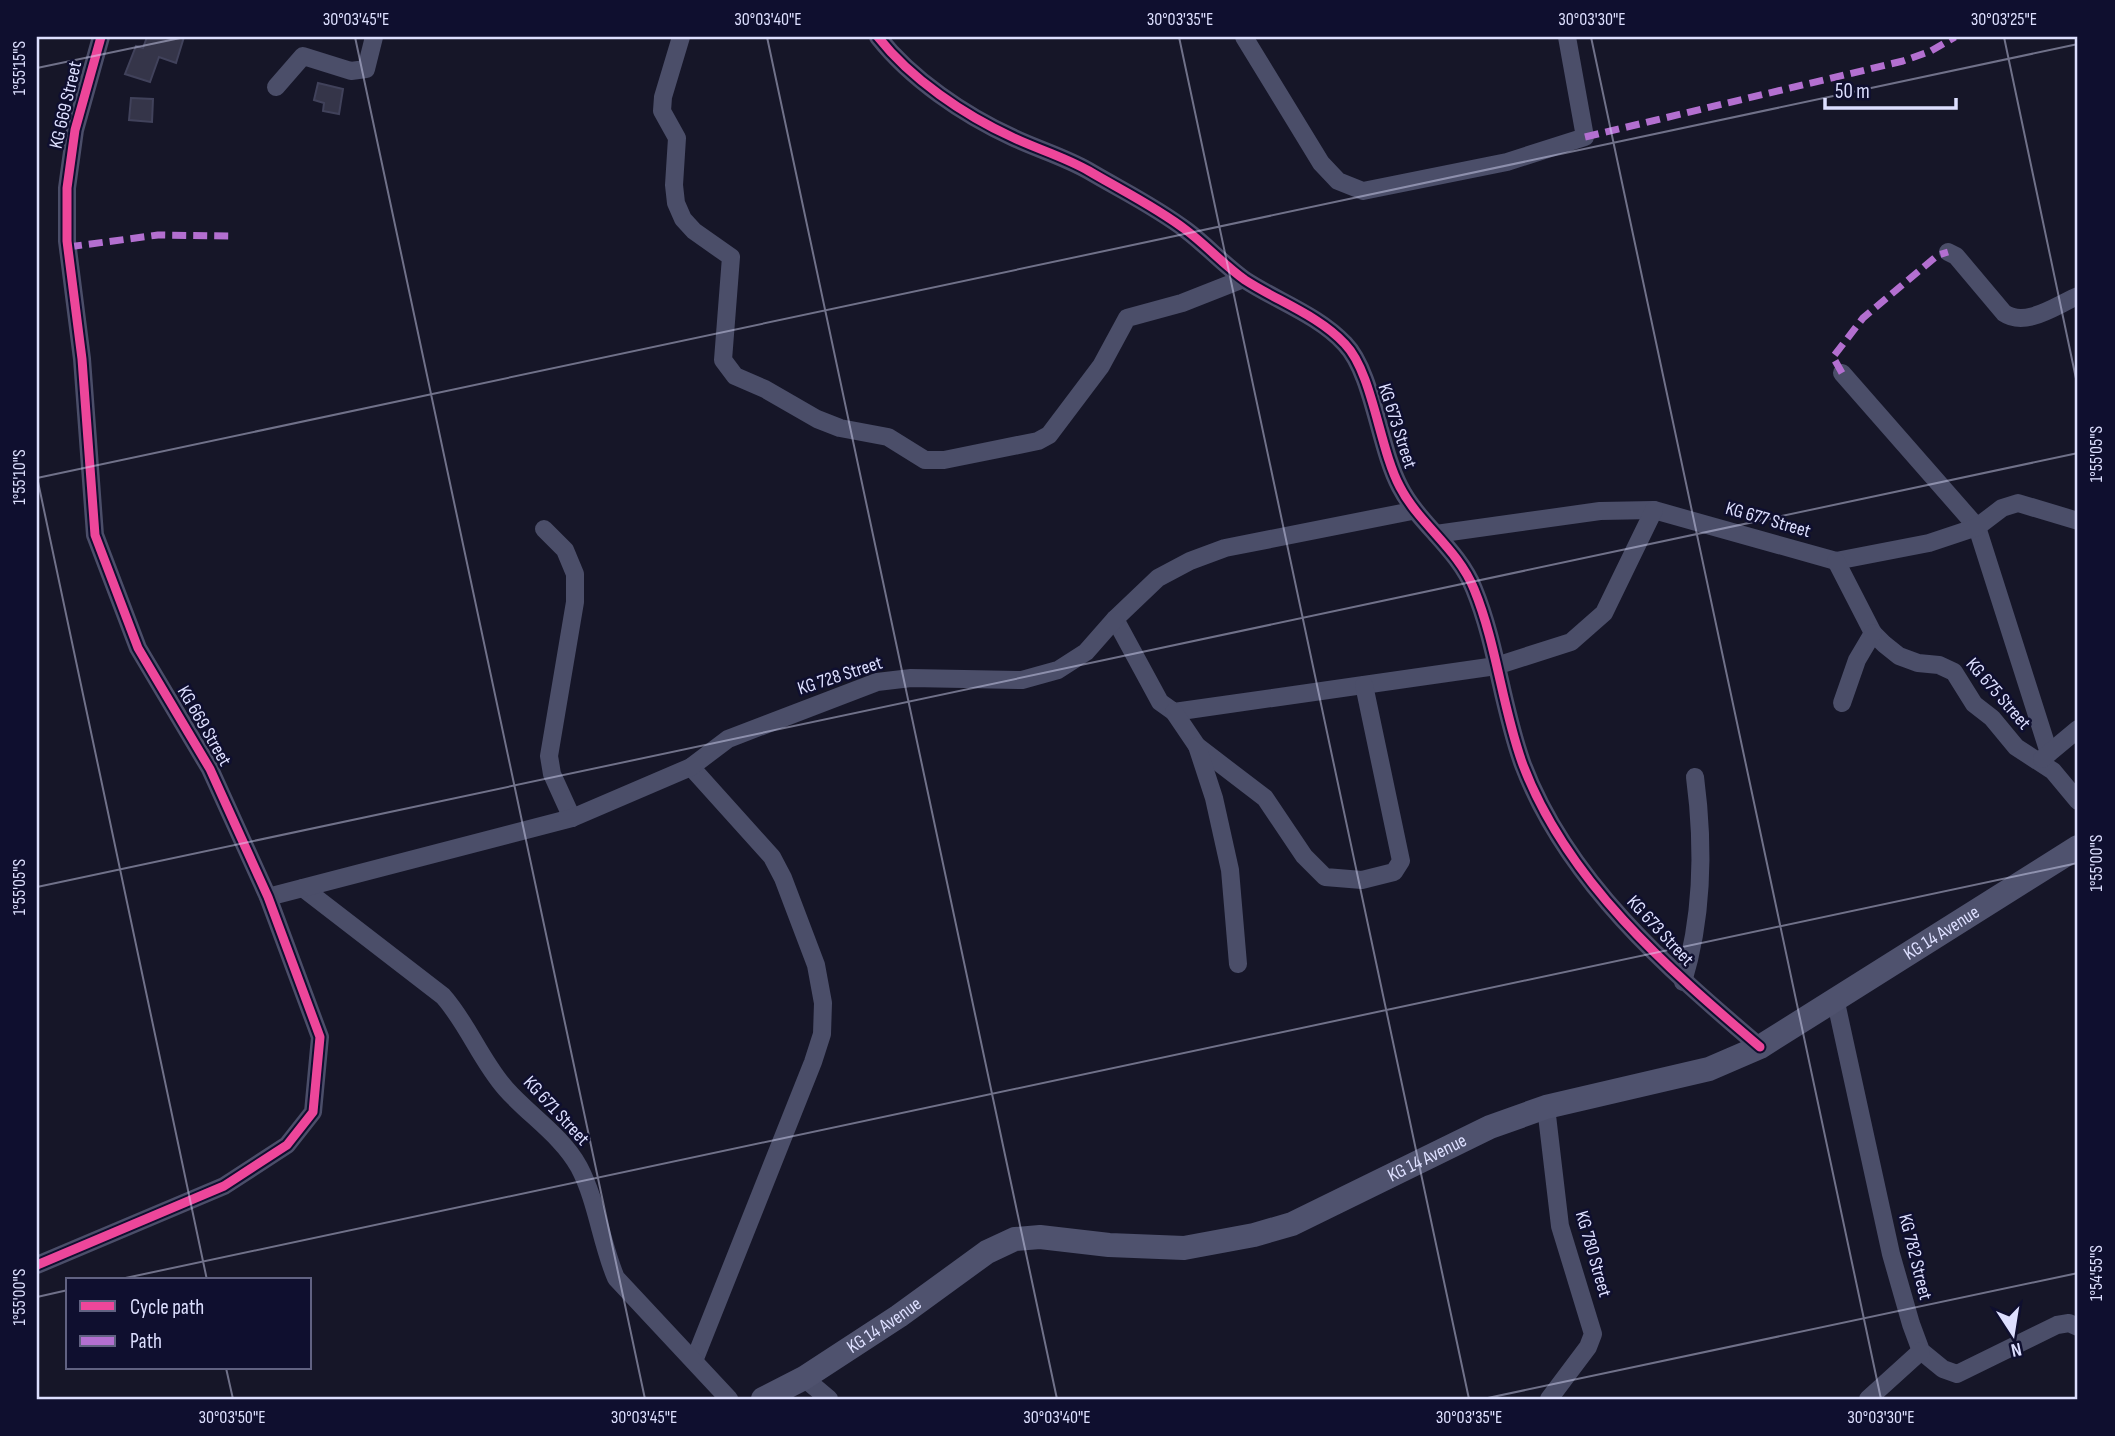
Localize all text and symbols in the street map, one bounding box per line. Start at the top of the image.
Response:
text: 30°03'45"E [323,9,389,30]
text: 30°03'40"E [734,9,802,30]
text: 30°03'35"E [1147,9,1213,30]
text: 30°03'30"E [1558,9,1626,30]
text: 30°03'25"E [1971,9,2037,30]
text: 1°55'15"S [9,40,30,95]
street label: KG 669 Street [45,59,87,151]
scale bar [1825,66,1956,110]
text: 50 m [1835,79,1870,104]
street label: KG 673 Street [1372,381,1422,472]
text: 1°55'05"S [2086,426,2107,482]
text: 1°55'10"S [9,449,30,505]
street label: KG 677 Street [1723,497,1813,543]
street label: KG 728 Street [795,651,885,700]
street label: KG 675 Street [1961,653,2036,735]
street label: KG 669 Street [172,682,236,770]
text: 1°55'00"S [2086,834,2107,892]
text: 1°55'05"S [9,859,30,915]
street label: KG 673 Street [1622,891,1699,971]
street label: KG 14 Avenue [1900,900,1984,965]
street label: KG 671 Street [518,1071,594,1151]
street label: KG 14 Avenue [1384,1129,1470,1187]
street label: KG 780 Street [1570,1208,1616,1300]
street label: KG 782 Street [1893,1212,1937,1303]
text: 1°54'55"S [2086,1245,2107,1301]
text: 1°55'00"S [9,1268,30,1326]
legend [66,1278,312,1370]
street label: KG 14 Avenue [842,1292,926,1358]
text: Cycle path [130,1295,204,1320]
north arrow [1979,1300,2048,1370]
text: Path [130,1329,162,1354]
text: N [2009,1337,2024,1361]
text: 30°03'50"E [198,1407,266,1428]
text: 30°03'45"E [611,1407,677,1428]
text: 30°03'40"E [1023,1407,1091,1428]
text: 30°03'35"E [1436,1407,1502,1428]
text: 30°03'30"E [1847,1407,1915,1428]

